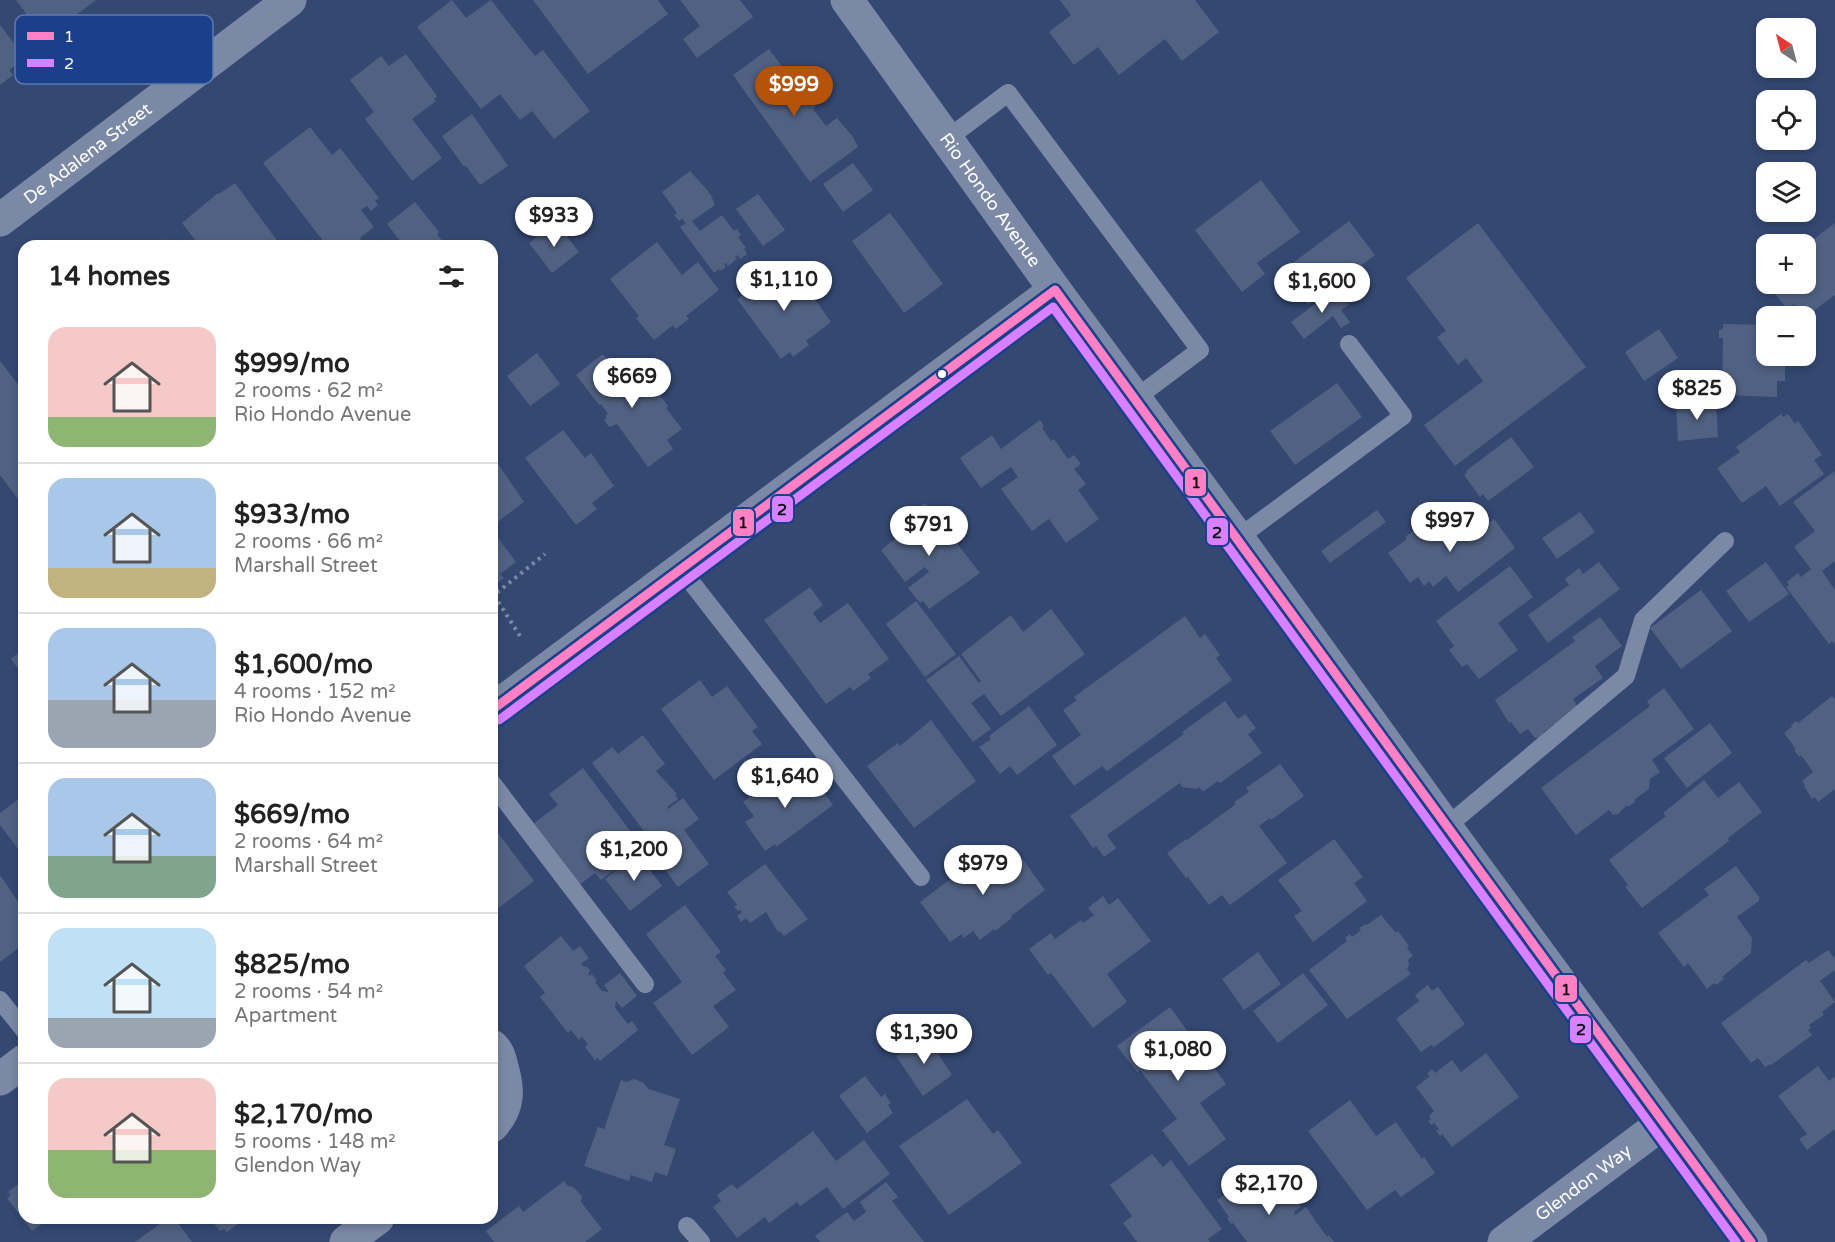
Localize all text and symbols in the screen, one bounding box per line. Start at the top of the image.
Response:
legend [15,15,213,84]
north arrow [1756,18,1816,78]
map controls [1756,18,1816,366]
text: 1 [64,27,74,47]
text: 2 [64,54,74,74]
pin: $999 [758,66,830,117]
text: $999 [769,73,819,97]
button: locate [1756,90,1816,150]
street label: De Adalena Street [19,98,156,209]
street label: Rio Hondo Avenue [935,129,1046,271]
button: layers [1756,162,1816,222]
pin: $933 [518,197,590,248]
text: $933 [529,204,579,228]
button: + [1756,234,1816,294]
icon: filters [435,260,468,293]
text: 14 homes [48,261,170,292]
pin: $1,110 [735,261,833,312]
pin: $1,600 [1273,263,1371,314]
text: $1,110 [750,268,818,292]
text: $1,600 [1288,270,1356,294]
button: − [1756,306,1816,366]
text: $999/mo [234,348,350,379]
icon: home [96,351,168,423]
pin: $669 [596,358,668,409]
text: $669 [607,365,657,389]
unlabelled marker [936,368,948,380]
pin: $825 [1661,370,1733,421]
text: $825 [1672,377,1722,401]
text: 2 rooms · 62 m² [234,379,383,403]
text: Rio Hondo Avenue [234,403,411,427]
line badge: 1 [1184,468,1207,497]
text: 1 [1191,473,1201,493]
line badge: 2 [771,495,794,523]
text: $933/mo [234,499,350,530]
text: 2 [777,500,787,520]
icon: home [96,502,168,574]
pin: $997 [1414,502,1486,553]
pin: $791 [893,506,965,557]
line badge: 1 [732,508,755,537]
text: $997 [1425,509,1475,533]
text: 1 [738,513,748,533]
text: $791 [904,513,954,537]
line badge: 2 [1206,517,1229,546]
text: 2 [1212,523,1222,543]
text: 2 rooms · 66 m² [234,530,383,554]
text: Marshall Street [234,554,378,578]
text: $1,600/mo [234,649,373,680]
icon: home [96,652,168,724]
text: 4 rooms · 152 m² [234,680,396,704]
text: Rio Hondo Avenue [234,704,411,728]
pin: $1,640 [736,758,834,809]
text: $1,640 [751,765,819,789]
text: $669/mo [234,799,350,830]
icon: home [96,802,168,874]
text: 2 rooms · 64 m² [234,830,383,854]
pin: $1,200 [585,831,683,882]
text: $1,200 [600,838,668,862]
pin: $979 [947,845,1019,896]
text: $979 [958,852,1008,876]
text: Marshall Street [234,854,378,878]
text: $825/mo [234,949,350,980]
icon: home [96,952,168,1024]
line badge: 1 [1554,974,1578,1003]
text: 2 rooms · 54 m² [234,980,383,1004]
text: 1 [1561,980,1571,1000]
text: Apartment [234,1004,337,1028]
pin: $1,390 [875,1014,973,1065]
line badge: 2 [1569,1015,1592,1044]
text: 2 [1576,1020,1586,1040]
text: $1,390 [890,1021,958,1045]
pin: $1,080 [1129,1031,1227,1082]
text: $1,080 [1144,1038,1212,1062]
text: $2,170/mo [234,1099,373,1130]
icon: home [96,1102,168,1174]
text: 5 rooms · 148 m² [234,1130,396,1154]
street label: Glendon Way [1531,1139,1636,1226]
text: Glendon Way [234,1154,361,1178]
pin: $2,170 [1220,1165,1318,1216]
text: $2,170 [1235,1172,1303,1196]

